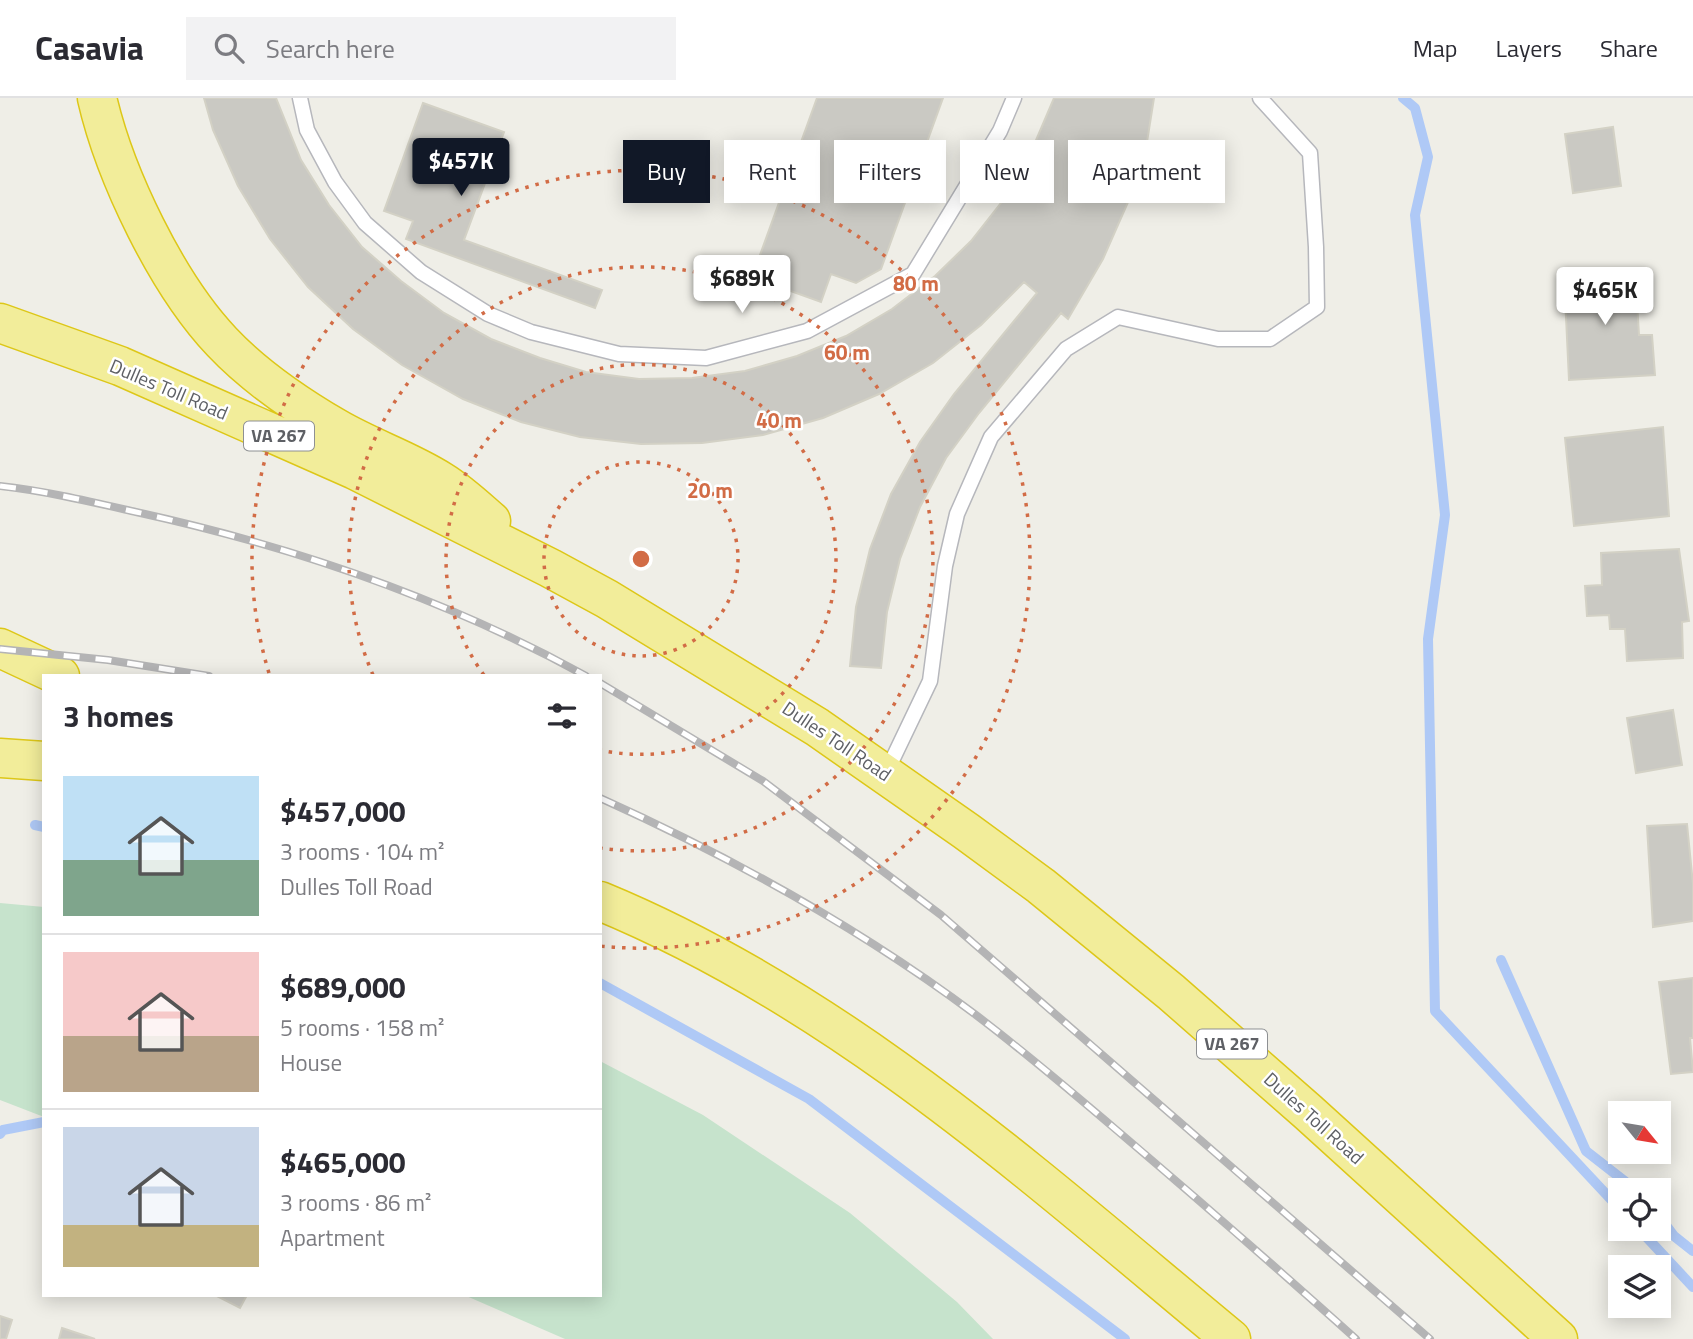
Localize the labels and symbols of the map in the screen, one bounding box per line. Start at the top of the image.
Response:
pin: $457K [412,139,510,198]
pin: $689K [693,256,791,315]
text: 80 m [893,267,939,299]
pin: $465K [1556,268,1654,327]
text: 60 m [824,336,870,368]
street label: Dulles Toll Road [105,351,233,427]
text: 40 m [756,404,802,436]
road number: VA 267 [244,422,314,450]
text: 20 m [687,474,733,506]
centre of rings [629,547,653,571]
street label: Dulles Toll Road [777,693,898,788]
road number: VA 267 [1197,1029,1267,1058]
street label: Dulles Toll Road [1258,1065,1371,1171]
north arrow [1608,1101,1671,1164]

